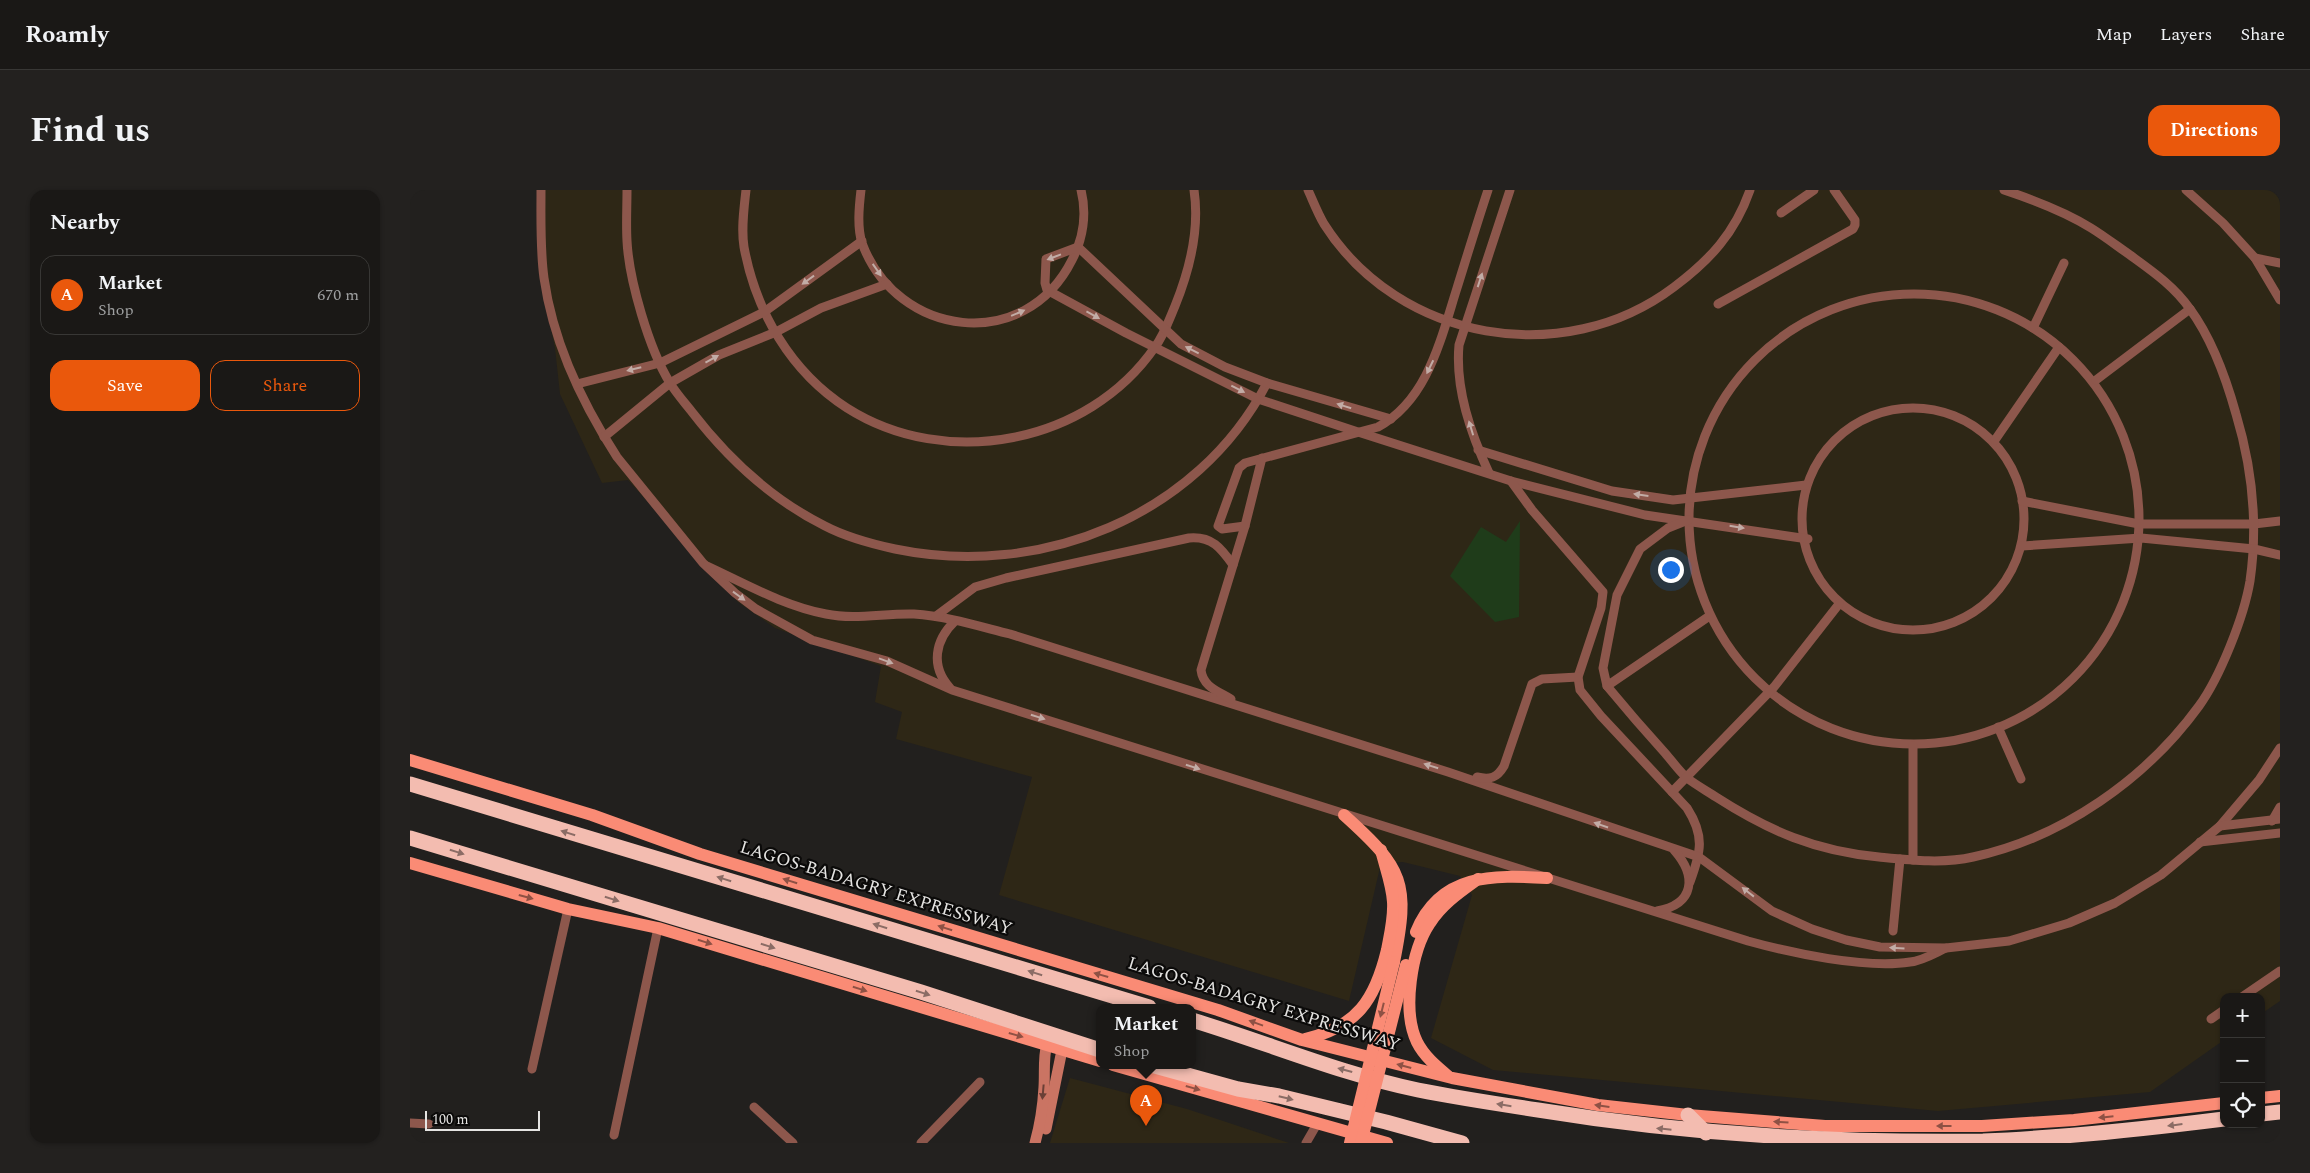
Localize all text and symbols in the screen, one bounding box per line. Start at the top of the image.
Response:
text: Roamly [25,17,109,53]
text: Map [2096,21,2132,48]
text: Layers [2160,21,2212,48]
text: Share [2240,21,2285,48]
text: Find us [30,104,150,157]
button: Directions [2148,105,2280,156]
text: Nearby [50,207,120,239]
one-way arrow [1046,253,1061,261]
one-way arrow [872,263,882,276]
text: Market [98,269,163,298]
one-way arrow [1477,273,1484,288]
one-way arrow [801,275,815,285]
text: A [61,283,73,307]
text: 670 m [317,283,359,307]
text: Shop [98,298,134,322]
one-way arrow [1011,308,1025,316]
one-way arrow [1086,311,1101,319]
one-way arrow [1185,346,1199,354]
one-way arrow [705,355,720,363]
button: Save [50,360,200,411]
button: Share [210,360,360,411]
one-way arrow [1426,360,1434,374]
one-way arrow [626,365,641,373]
one-way arrow [1231,385,1245,393]
one-way arrow [1337,401,1352,409]
one-way arrow [1467,420,1475,435]
one-way arrow [1633,491,1649,499]
one-way arrow [1729,524,1745,532]
your location [1658,557,1684,583]
one-way arrow [732,591,746,601]
one-way arrow [879,657,894,665]
one-way arrow [1031,714,1046,722]
one-way arrow [1424,762,1439,770]
one-way arrow [1186,763,1201,771]
one-way arrow [1594,821,1609,828]
one-way arrow [561,828,576,836]
street label: LAGOS-BADAGRY EXPRESSWAY [736,834,1016,942]
one-way arrow [449,848,464,856]
one-way arrow [716,875,731,883]
one-way arrow [782,877,797,885]
one-way arrow [1741,887,1754,897]
one-way arrow [518,894,533,902]
one-way arrow [605,896,620,904]
one-way arrow [872,922,887,930]
one-way arrow [937,924,952,932]
one-way arrow [697,939,712,947]
one-way arrow [760,942,775,950]
one-way arrow [1889,943,1905,951]
street label: LAGOS-BADAGRY EXPRESSWAY [1124,950,1404,1058]
one-way arrow [1028,969,1043,976]
one-way arrow [1093,971,1108,979]
one-way arrow [853,985,868,993]
one-way arrow [916,989,931,997]
map controls [2220,993,2265,1128]
button: + [2220,993,2265,1038]
one-way arrow [1378,1002,1386,1017]
popup [1096,1004,1196,1069]
text: Market [1114,1010,1178,1039]
one-way arrow [1248,1019,1263,1027]
one-way arrow [1009,1031,1024,1039]
button: − [2220,1038,2265,1083]
text: Shop [1114,1039,1149,1063]
one-way arrow [1397,1062,1412,1070]
one-way arrow [1337,1066,1352,1074]
button: locate [2220,1083,2265,1128]
one-way arrow [1039,1084,1047,1100]
pin: A [1130,1085,1162,1126]
one-way arrow [1186,1085,1201,1093]
one-way arrow [1279,1094,1294,1102]
one-way arrow [1495,1100,1511,1108]
one-way arrow [1594,1102,1610,1110]
scale bar [425,1108,540,1131]
text: 100 m [432,1109,469,1130]
one-way arrow [2098,1113,2114,1121]
one-way arrow [1773,1118,1789,1126]
one-way arrow [2167,1121,2183,1129]
one-way arrow [1935,1122,1951,1130]
one-way arrow [1656,1125,1672,1133]

